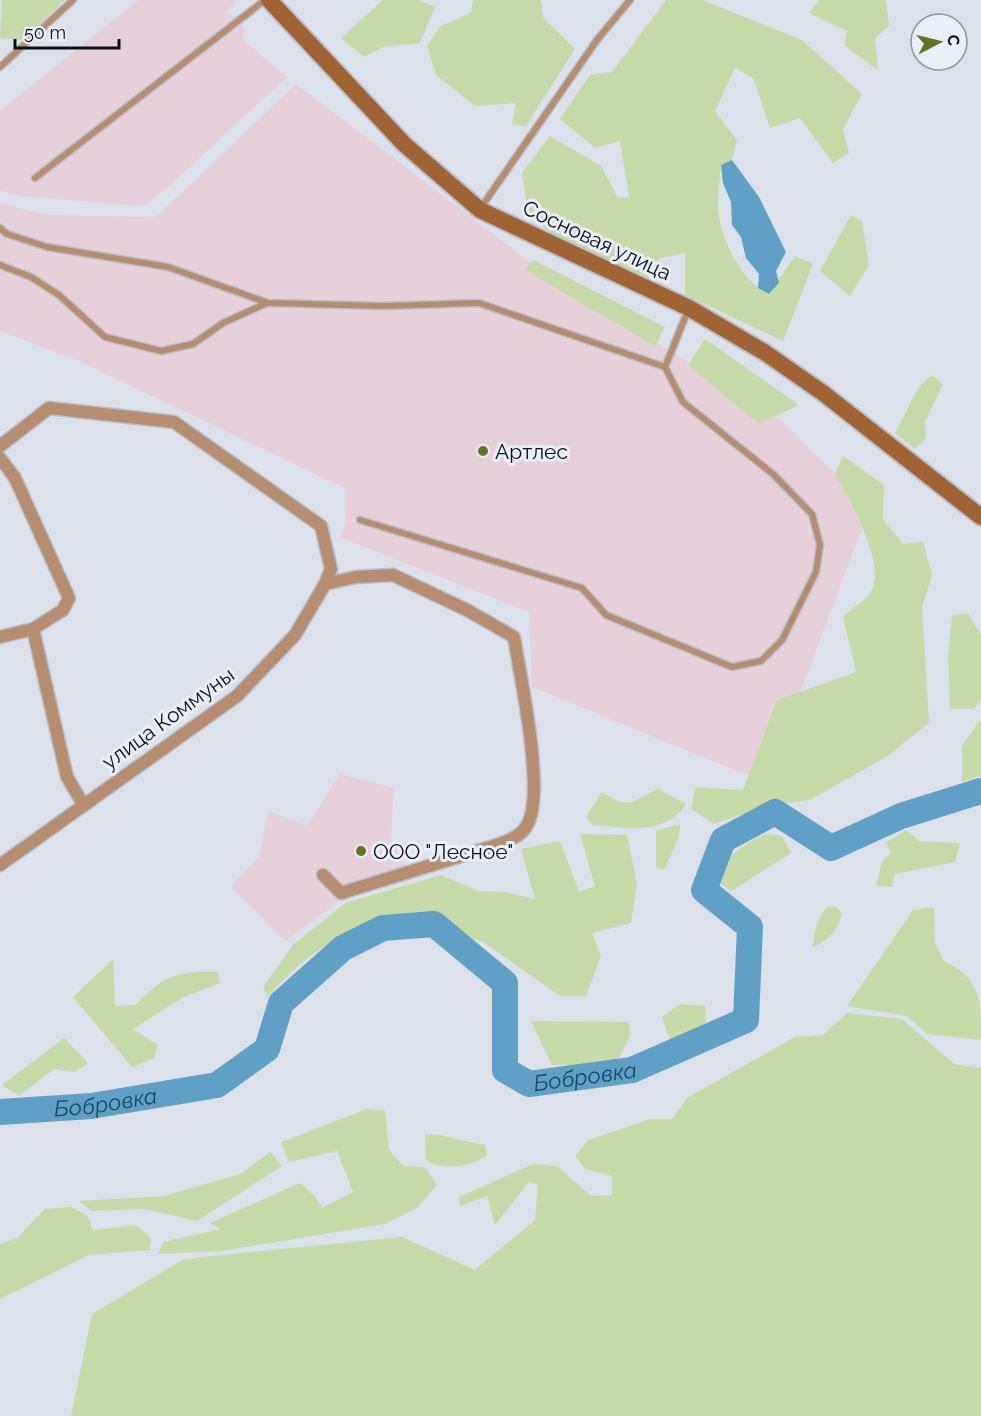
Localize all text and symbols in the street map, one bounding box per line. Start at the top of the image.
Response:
scale bar [15,12,118,50]
north arrow [909,12,969,72]
text: 50 m [24,22,66,43]
text: С [943,34,963,47]
street label: Сосновая улица [519,195,675,285]
place label: Артлес [495,439,568,464]
marker: Артлес [476,444,490,458]
street label: улица Коммуны [97,662,239,774]
place label: ООО "Лесное" [373,839,513,864]
marker: ООО "Лесное" [354,844,368,858]
water label: Бобровка [532,1057,638,1096]
water label: Бобровка [53,1082,159,1121]

